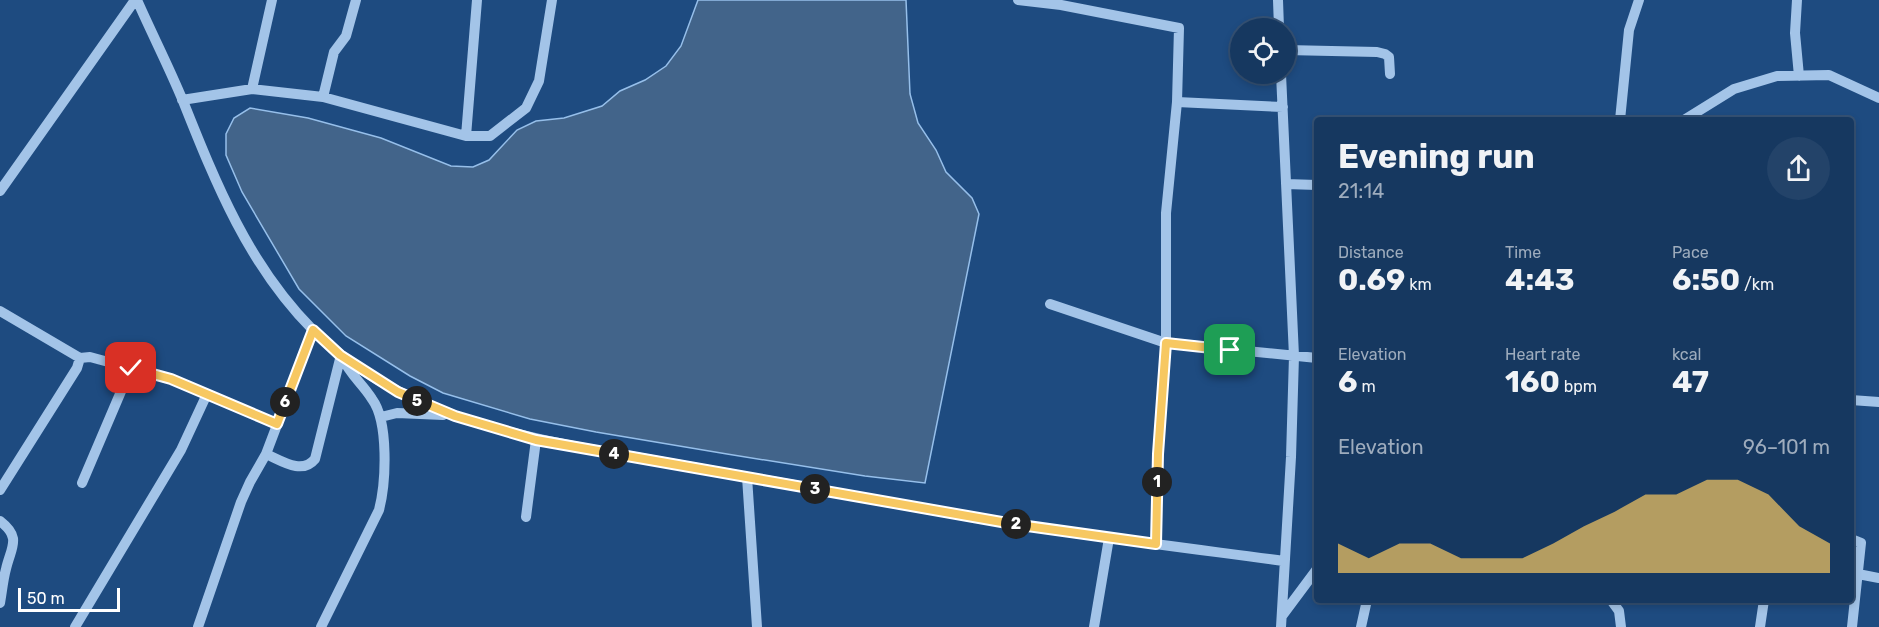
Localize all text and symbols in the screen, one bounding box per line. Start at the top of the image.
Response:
map controls [1230,18,1296,84]
button: locate [1230,18,1296,84]
text: Evening run [1338,137,1535,176]
button: share [1767,137,1830,200]
text: 21:14 [1338,179,1384,203]
text: Distance [1338,243,1404,262]
text: Time [1505,243,1541,262]
text: Pace [1672,243,1709,262]
text: 0.69 [1338,262,1405,298]
text: 4:43 [1505,262,1575,298]
text: 6:50 [1672,262,1740,298]
text: km [1405,275,1432,294]
text: /km [1740,275,1774,294]
pin [1204,324,1255,375]
icon: arrive [1213,333,1246,366]
pin [105,342,156,393]
text: Elevation [1338,345,1407,364]
text: Heart rate [1505,345,1580,364]
text: kcal [1672,345,1701,364]
icon: check [114,351,147,384]
text: 6 [1338,364,1358,400]
text: 160 [1505,364,1560,400]
text: 47 [1672,364,1709,400]
text: m [1358,377,1376,396]
text: bpm [1560,377,1597,396]
pin: 5 [402,386,432,416]
pin: 6 [270,387,300,417]
text: 5 [412,391,422,410]
text: 6 [280,392,290,411]
text: Elevation [1338,435,1424,459]
text: 96–101 m [1743,435,1830,459]
pin: 4 [599,439,629,469]
text: 4 [609,444,619,463]
pin: 1 [1142,467,1172,497]
text: 1 [1153,472,1161,491]
pin: 3 [800,474,830,504]
text: 3 [810,479,820,498]
pin: 2 [1001,509,1031,539]
text: 2 [1011,514,1021,533]
scale bar [18,585,120,612]
text: 50 m [27,589,65,608]

